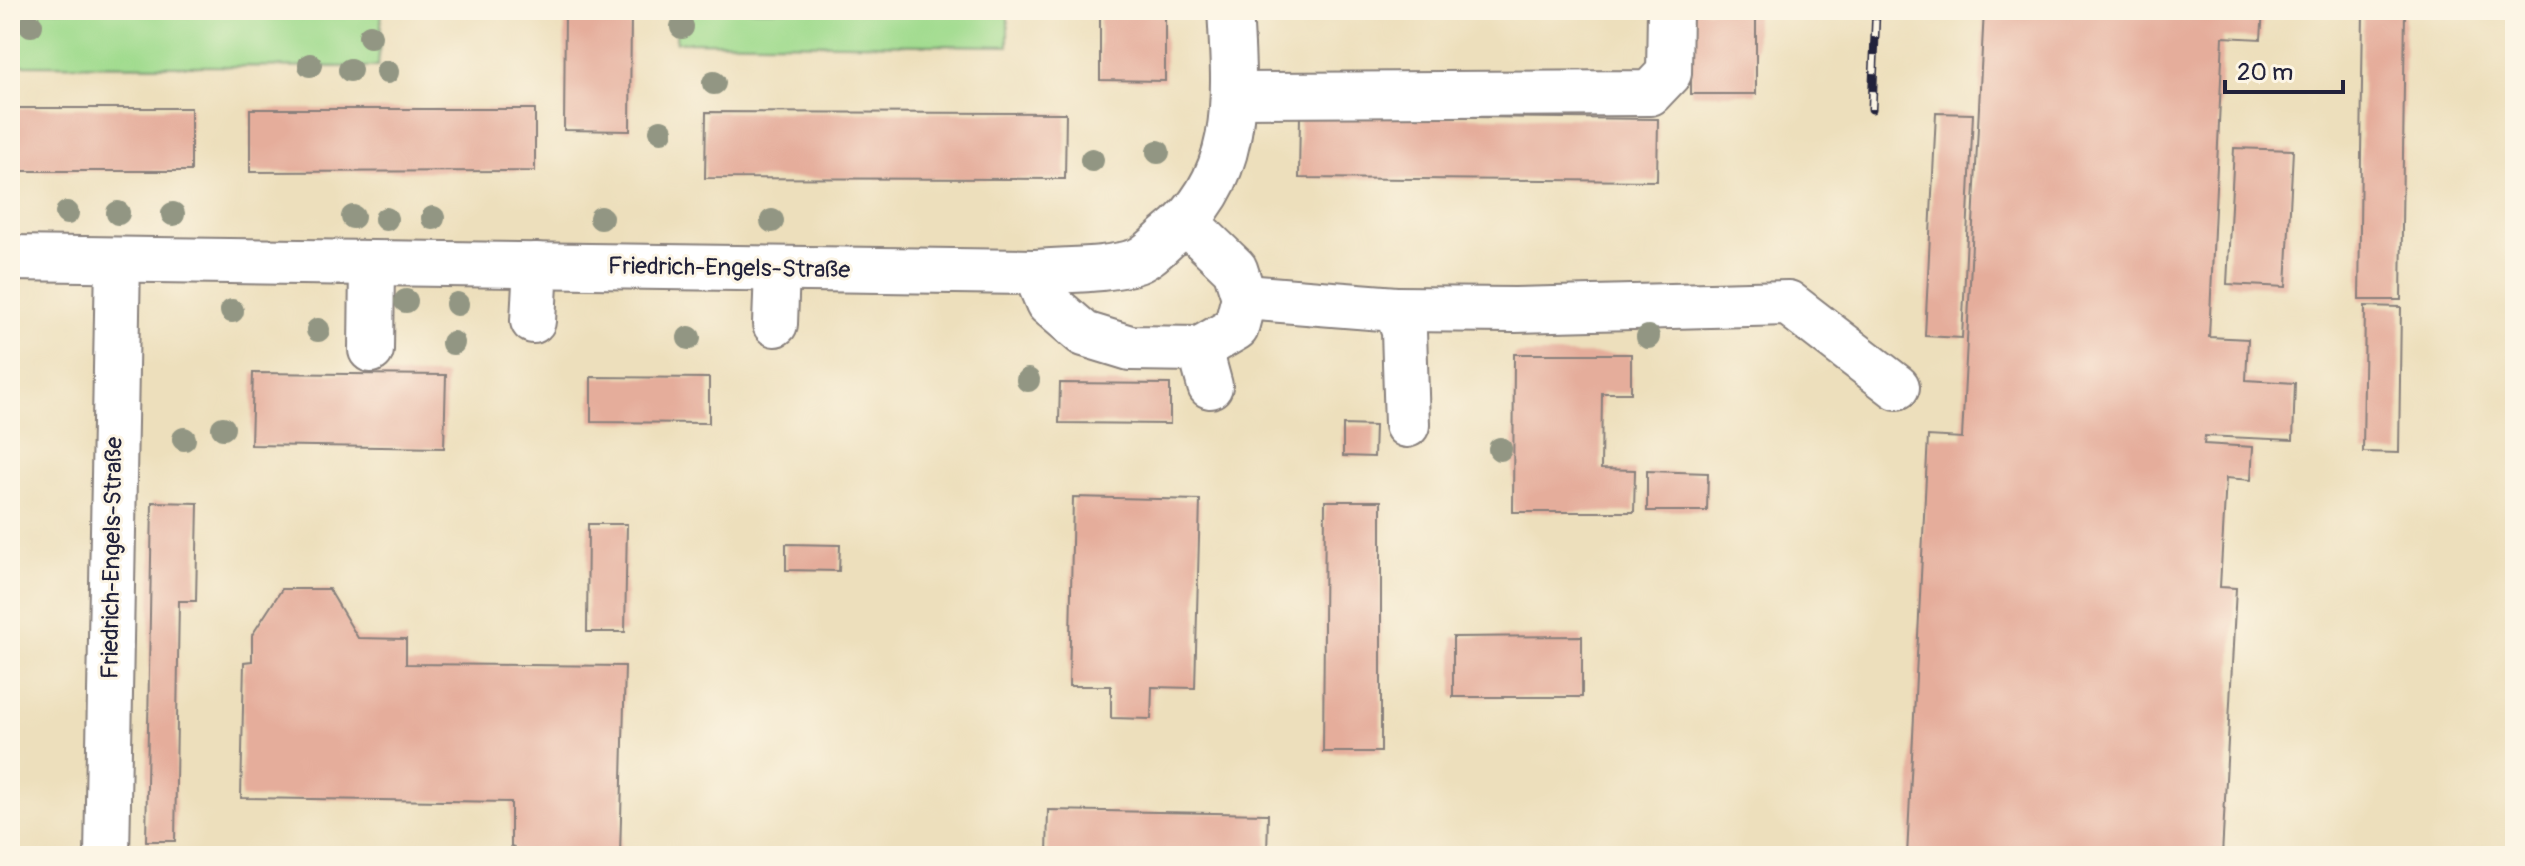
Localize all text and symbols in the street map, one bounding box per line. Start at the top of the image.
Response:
scale bar [2225,44,2343,94]
text: 20 m [2237,58,2293,87]
street label: Friedrich-Engels-Straße [608,251,851,285]
street label: Friedrich-Engels-Straße [95,436,129,679]

